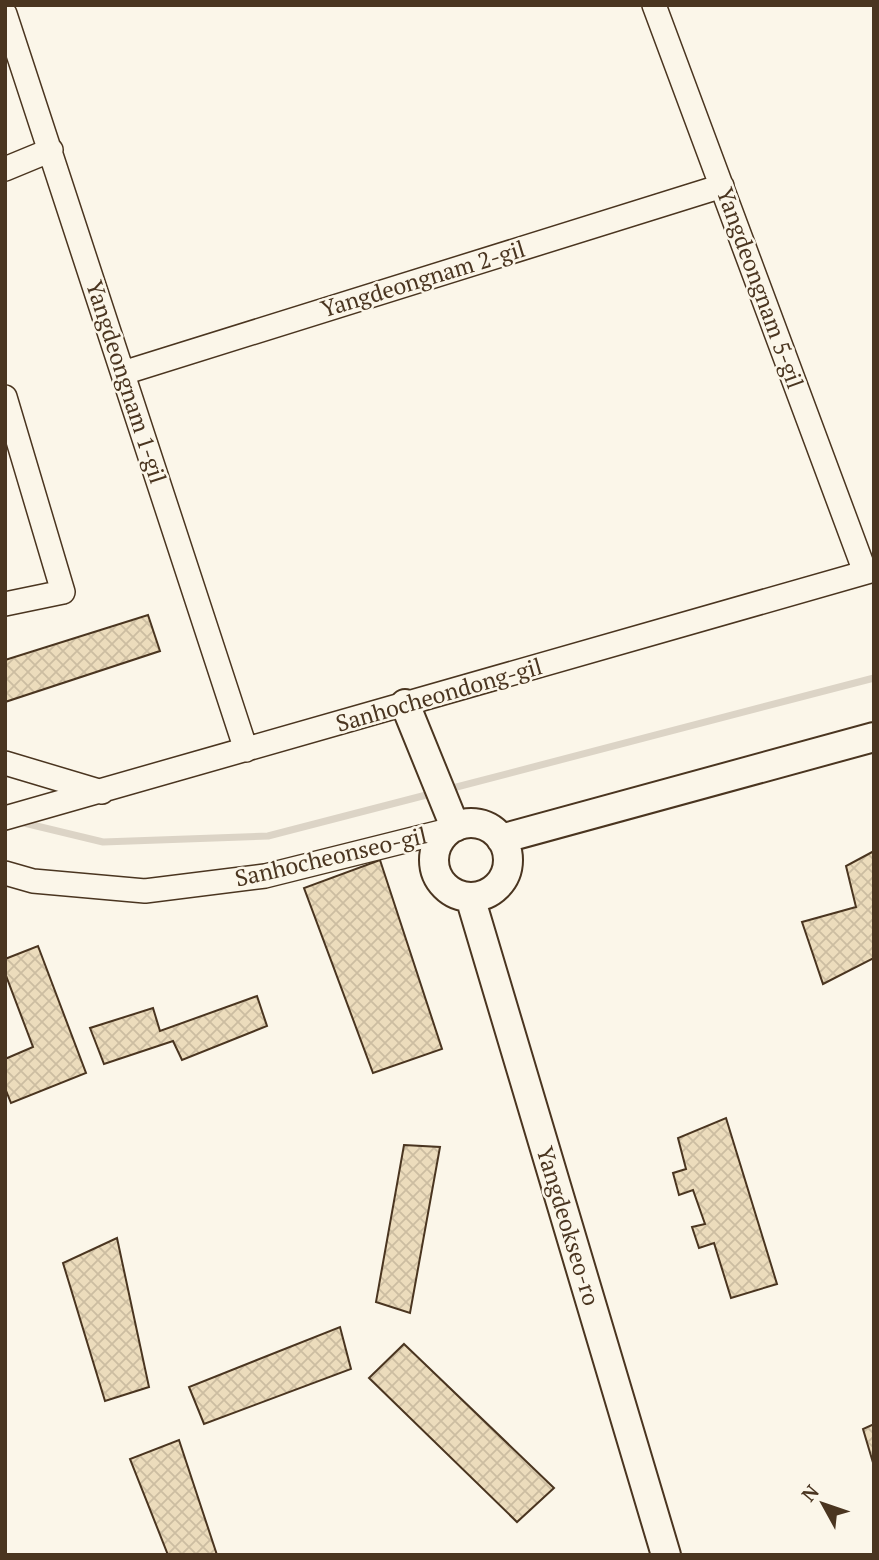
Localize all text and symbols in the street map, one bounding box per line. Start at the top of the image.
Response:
street label: Yangdeongnam 5-gil [710,183,811,393]
street label: Yangdeongnam 2-gil [317,233,529,324]
street label: Yangdeongnam 1-gil [79,276,174,487]
street label: Sanhocheondong-gil [332,650,546,739]
street label: Sanhocheonseo-gil [232,819,430,894]
street label: Yangdeokseo-ro [530,1143,607,1309]
north arrow [788,1469,858,1539]
text: N [795,1479,824,1506]

